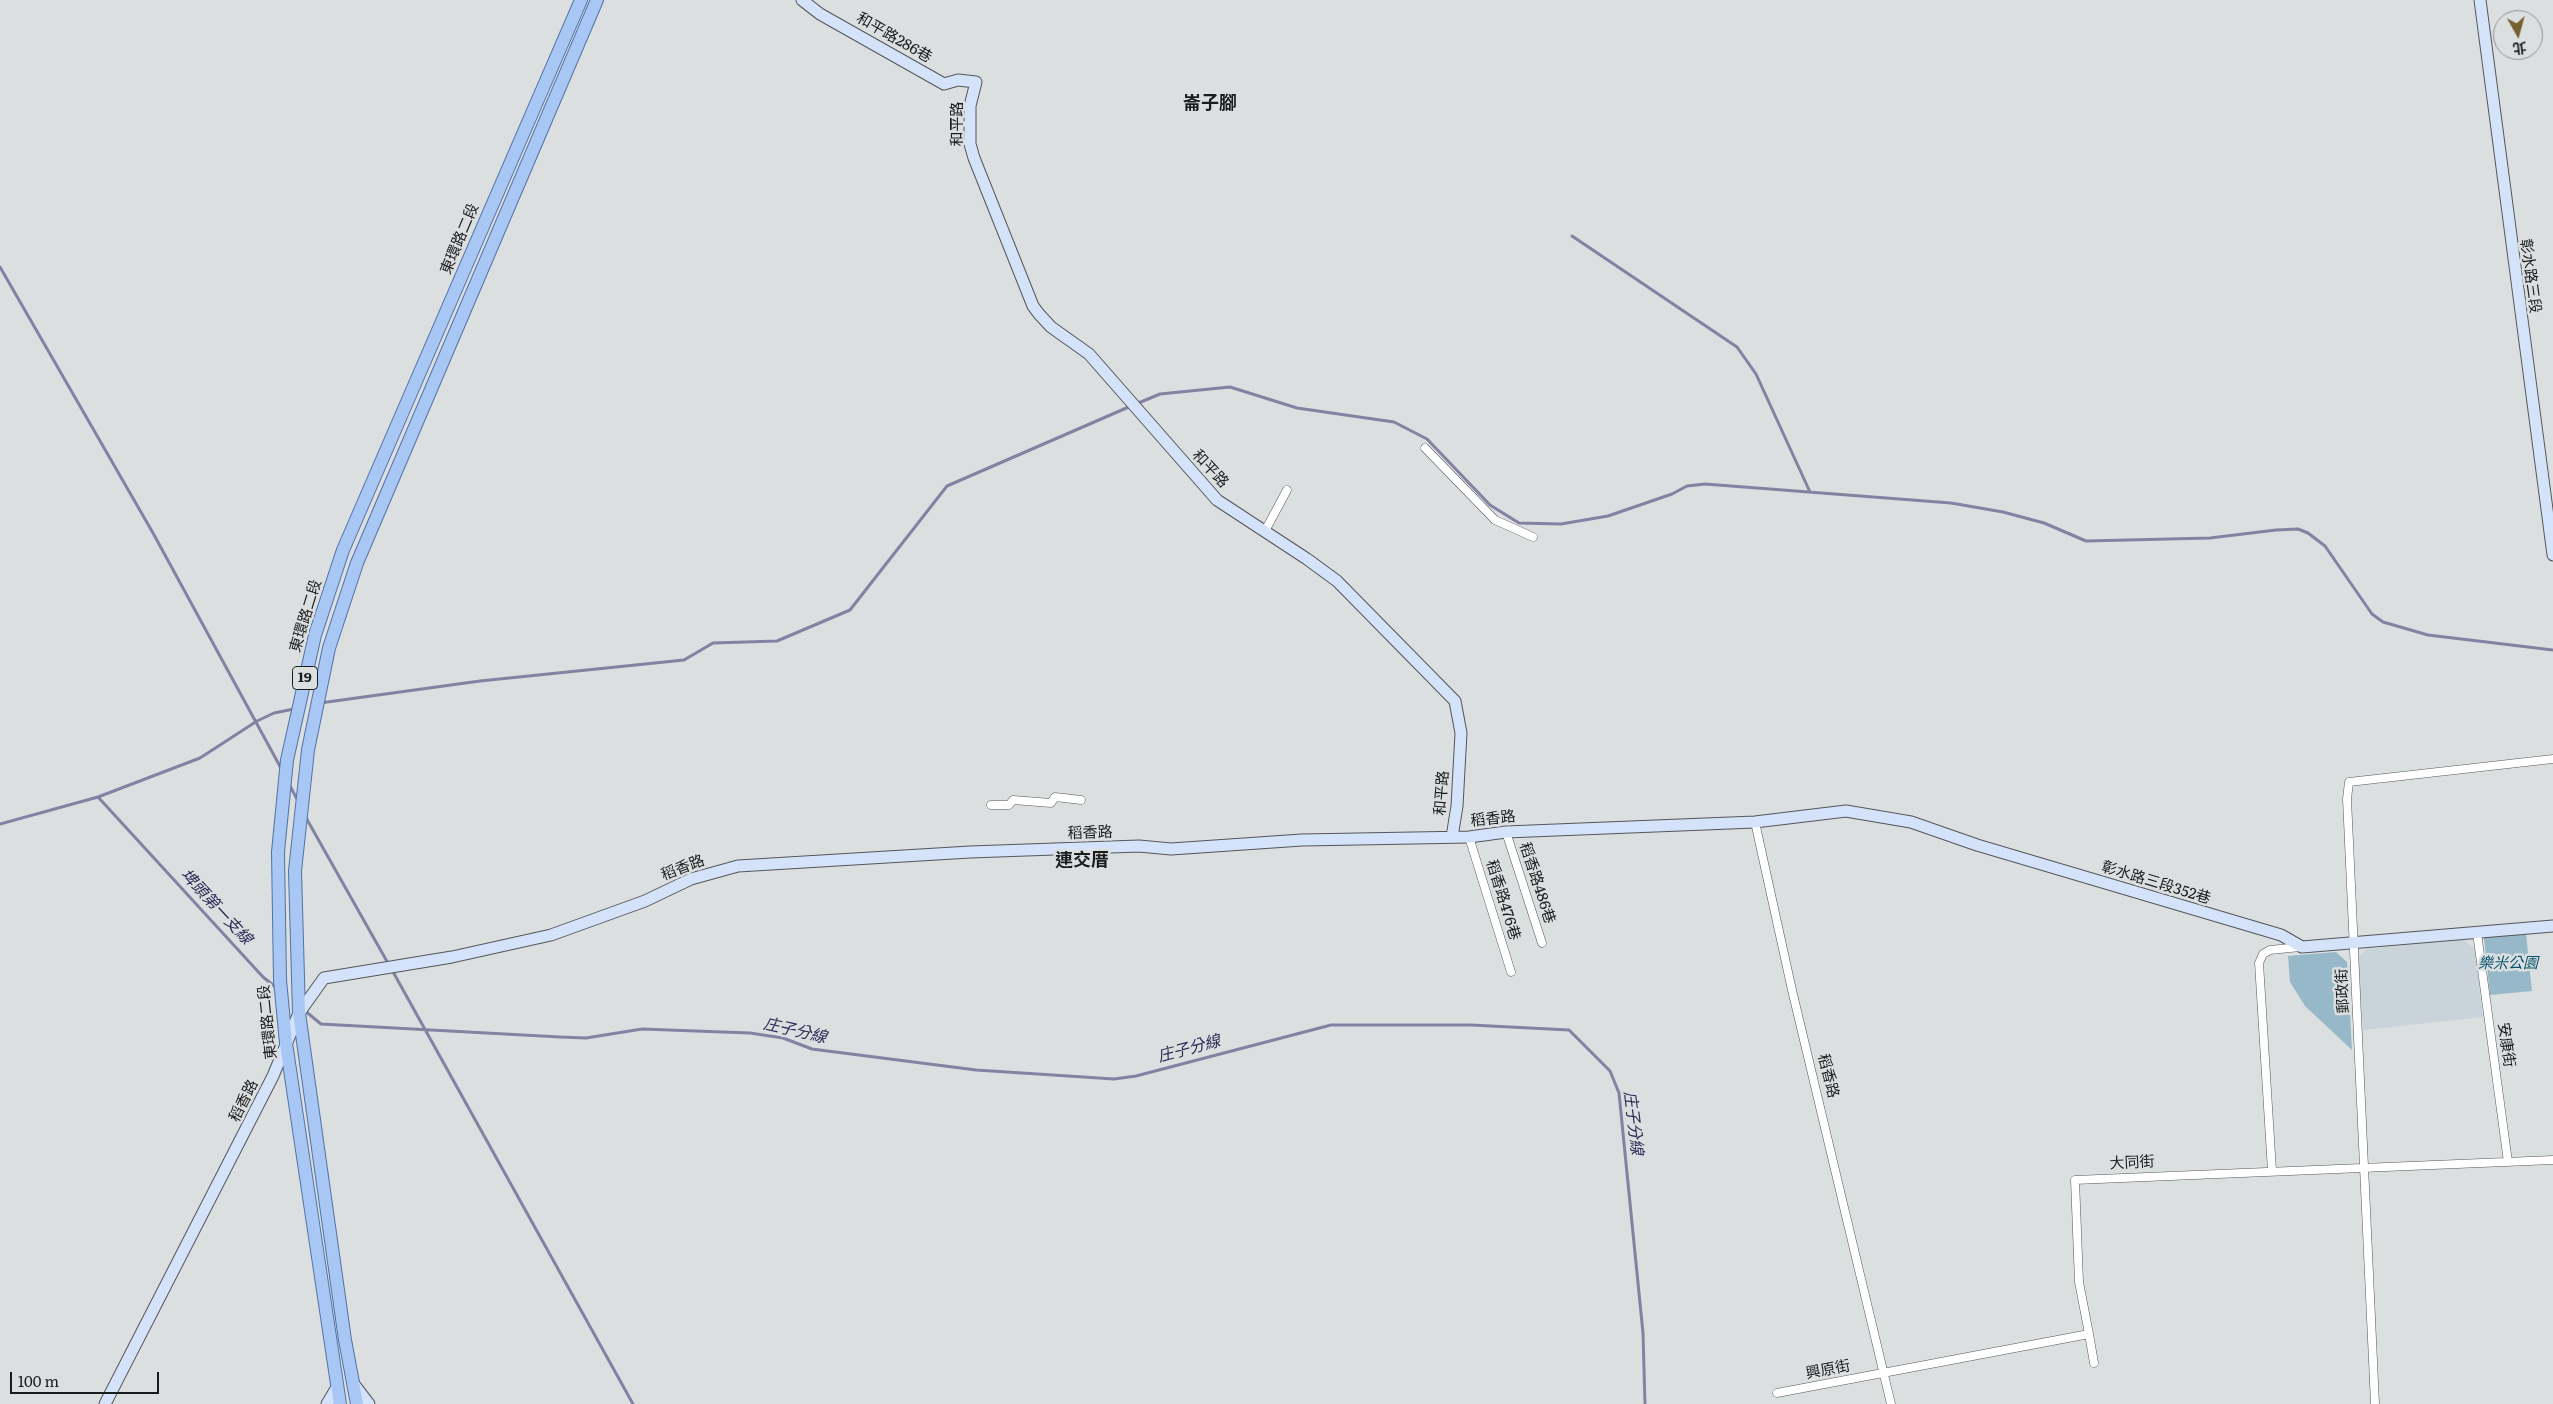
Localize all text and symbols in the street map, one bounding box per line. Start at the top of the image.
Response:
street label: 和平路286巷 [853,9,935,67]
north arrow [2493,10,2543,60]
text: 北 [2512,38,2528,60]
district label: 崙子腳 [1183,93,1237,115]
street label: 和平路 [949,102,967,146]
street label: 東環路二段 [437,201,483,277]
street label: 彰水路三段 [2516,238,2544,314]
street label: 和平路 [1188,446,1232,492]
street label: 東環路二段 [286,578,326,654]
road number: 19 [292,666,318,690]
street label: 和平路 [1431,770,1453,816]
street label: 稻香路 [1470,808,1516,830]
street label: 稻香路 [1067,823,1113,843]
street label: 稻香路486巷 [1515,840,1559,926]
district label: 連交厝 [1055,850,1109,872]
street label: 稻香路 [659,852,707,884]
street label: 稻香路476巷 [1482,857,1524,943]
street label: 彰水路三段352巷 [2099,858,2213,908]
water label: 埤頭第一支線 [176,865,256,949]
park label: 樂米公園 [2478,955,2538,973]
street label: 郵政街 [2333,968,2353,1014]
street label: 東環路二段 [255,984,281,1060]
water label: 庄子分線 [762,1014,828,1048]
street label: 安康街 [2494,1021,2518,1069]
water label: 庄子分線 [1156,1031,1222,1067]
street label: 稻香路 [1814,1052,1842,1100]
street label: 稻香路 [226,1077,262,1125]
water label: 庄子分線 [1620,1090,1646,1156]
street label: 大同街 [2109,1153,2155,1173]
street label: 興原街 [1804,1357,1852,1383]
scale bar [12,1362,161,1394]
text: 100 m [18,1369,59,1392]

